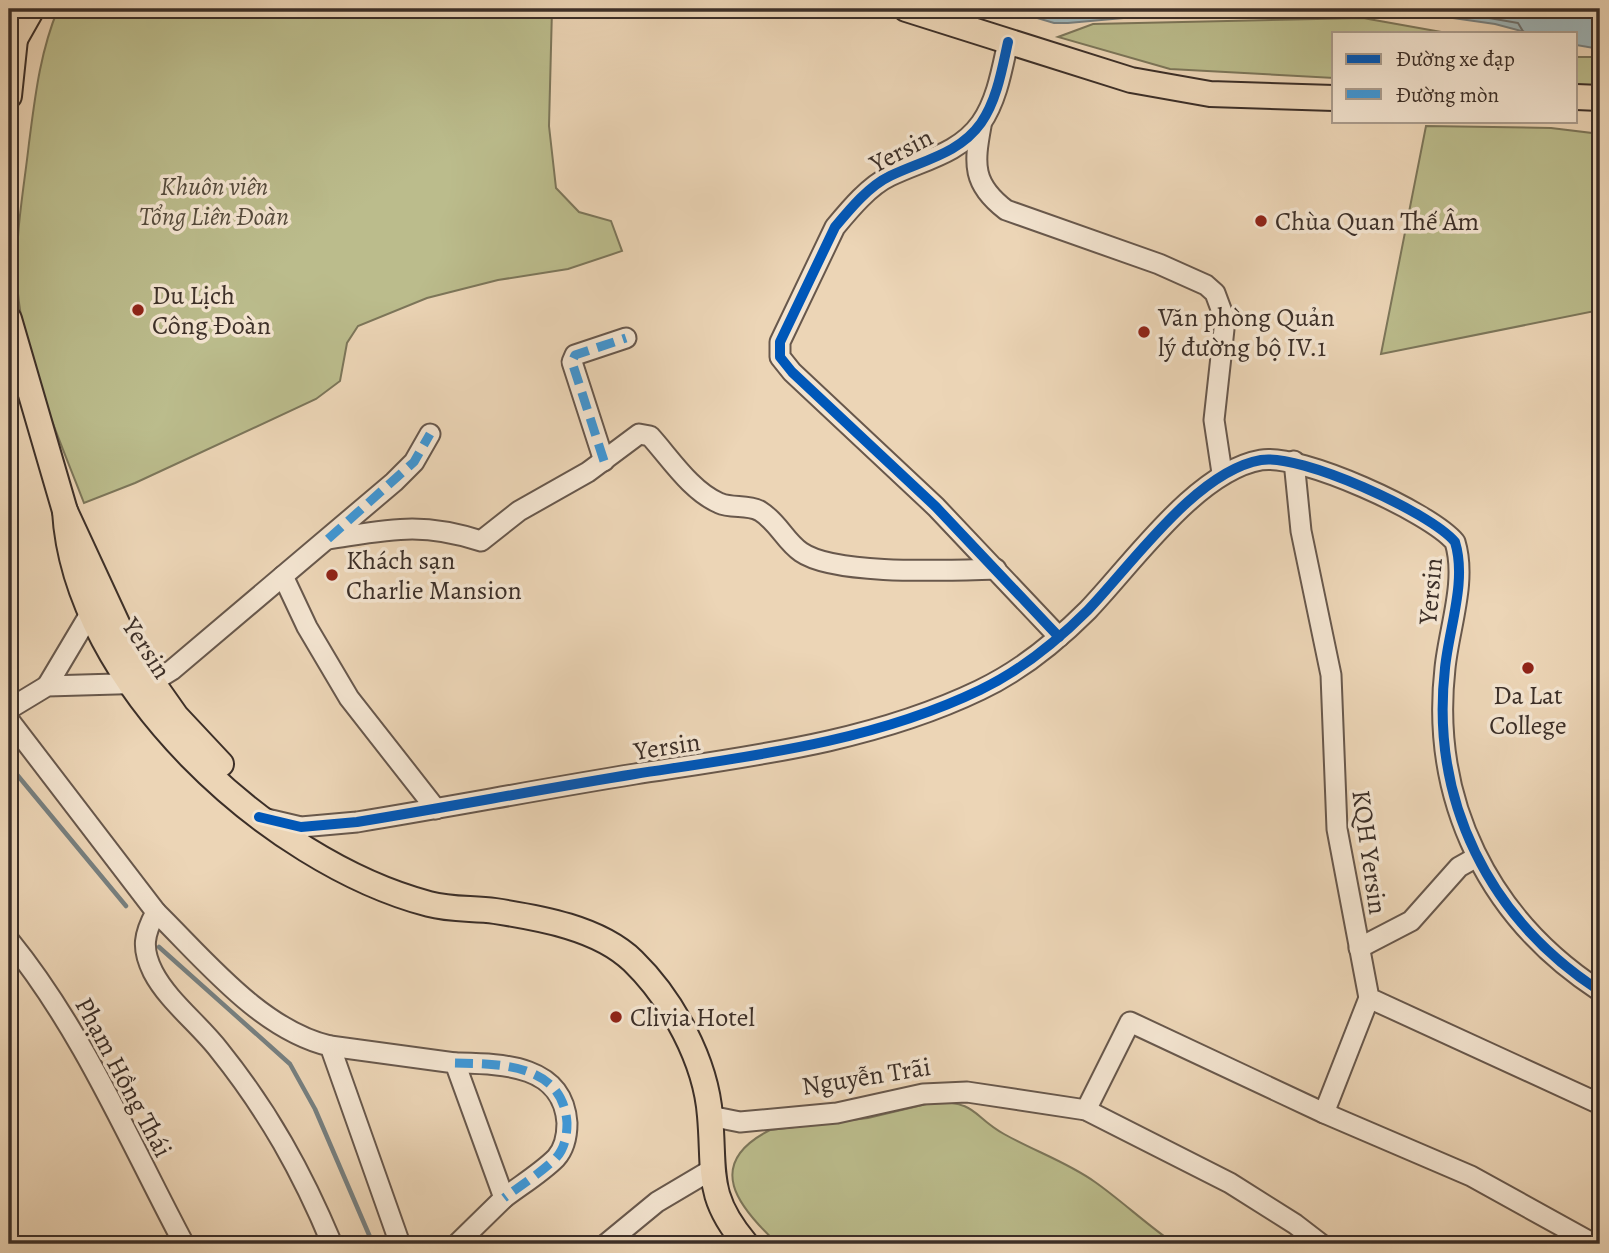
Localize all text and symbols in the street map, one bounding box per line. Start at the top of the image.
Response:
legend [1332,32,1578,122]
text: Đường xe đạp [1396,45,1515,73]
text: Đường mòn [1396,81,1499,109]
street label: Yersin [863,120,939,182]
park label: Khuôn viên Tổng Liên Đoàn [139,169,289,234]
place label: Chùa Quan Thế Âm [1275,204,1479,239]
marker: Chùa Quan Thế Âm [1253,213,1269,229]
place label: Du Lịch Công Đoàn [152,278,271,343]
place label: Văn phòng Quản lý đường bộ IV.1 [1157,300,1335,365]
marker: Du Lịch Công Đoàn [130,302,146,318]
marker: Văn phòng Quản lý đường bộ IV.1 [1136,324,1152,340]
place label: Khách sạn Charlie Mansion [346,543,522,608]
street label: Yersin [1410,556,1451,627]
marker: Khách sạn Charlie Mansion [324,567,340,583]
street label: Yersin [113,610,179,686]
marker: Da Lat College [1520,660,1536,676]
place label: Da Lat College [1489,678,1567,743]
street label: Yersin [630,724,703,769]
street label: KQH Yersin [1343,788,1396,917]
street label: Phạm Hồng Thái [67,991,180,1163]
place label: Clivia Hotel [630,1000,755,1035]
marker: Clivia Hotel [608,1009,624,1025]
street label: Nguyễn Trãi [799,1049,933,1104]

